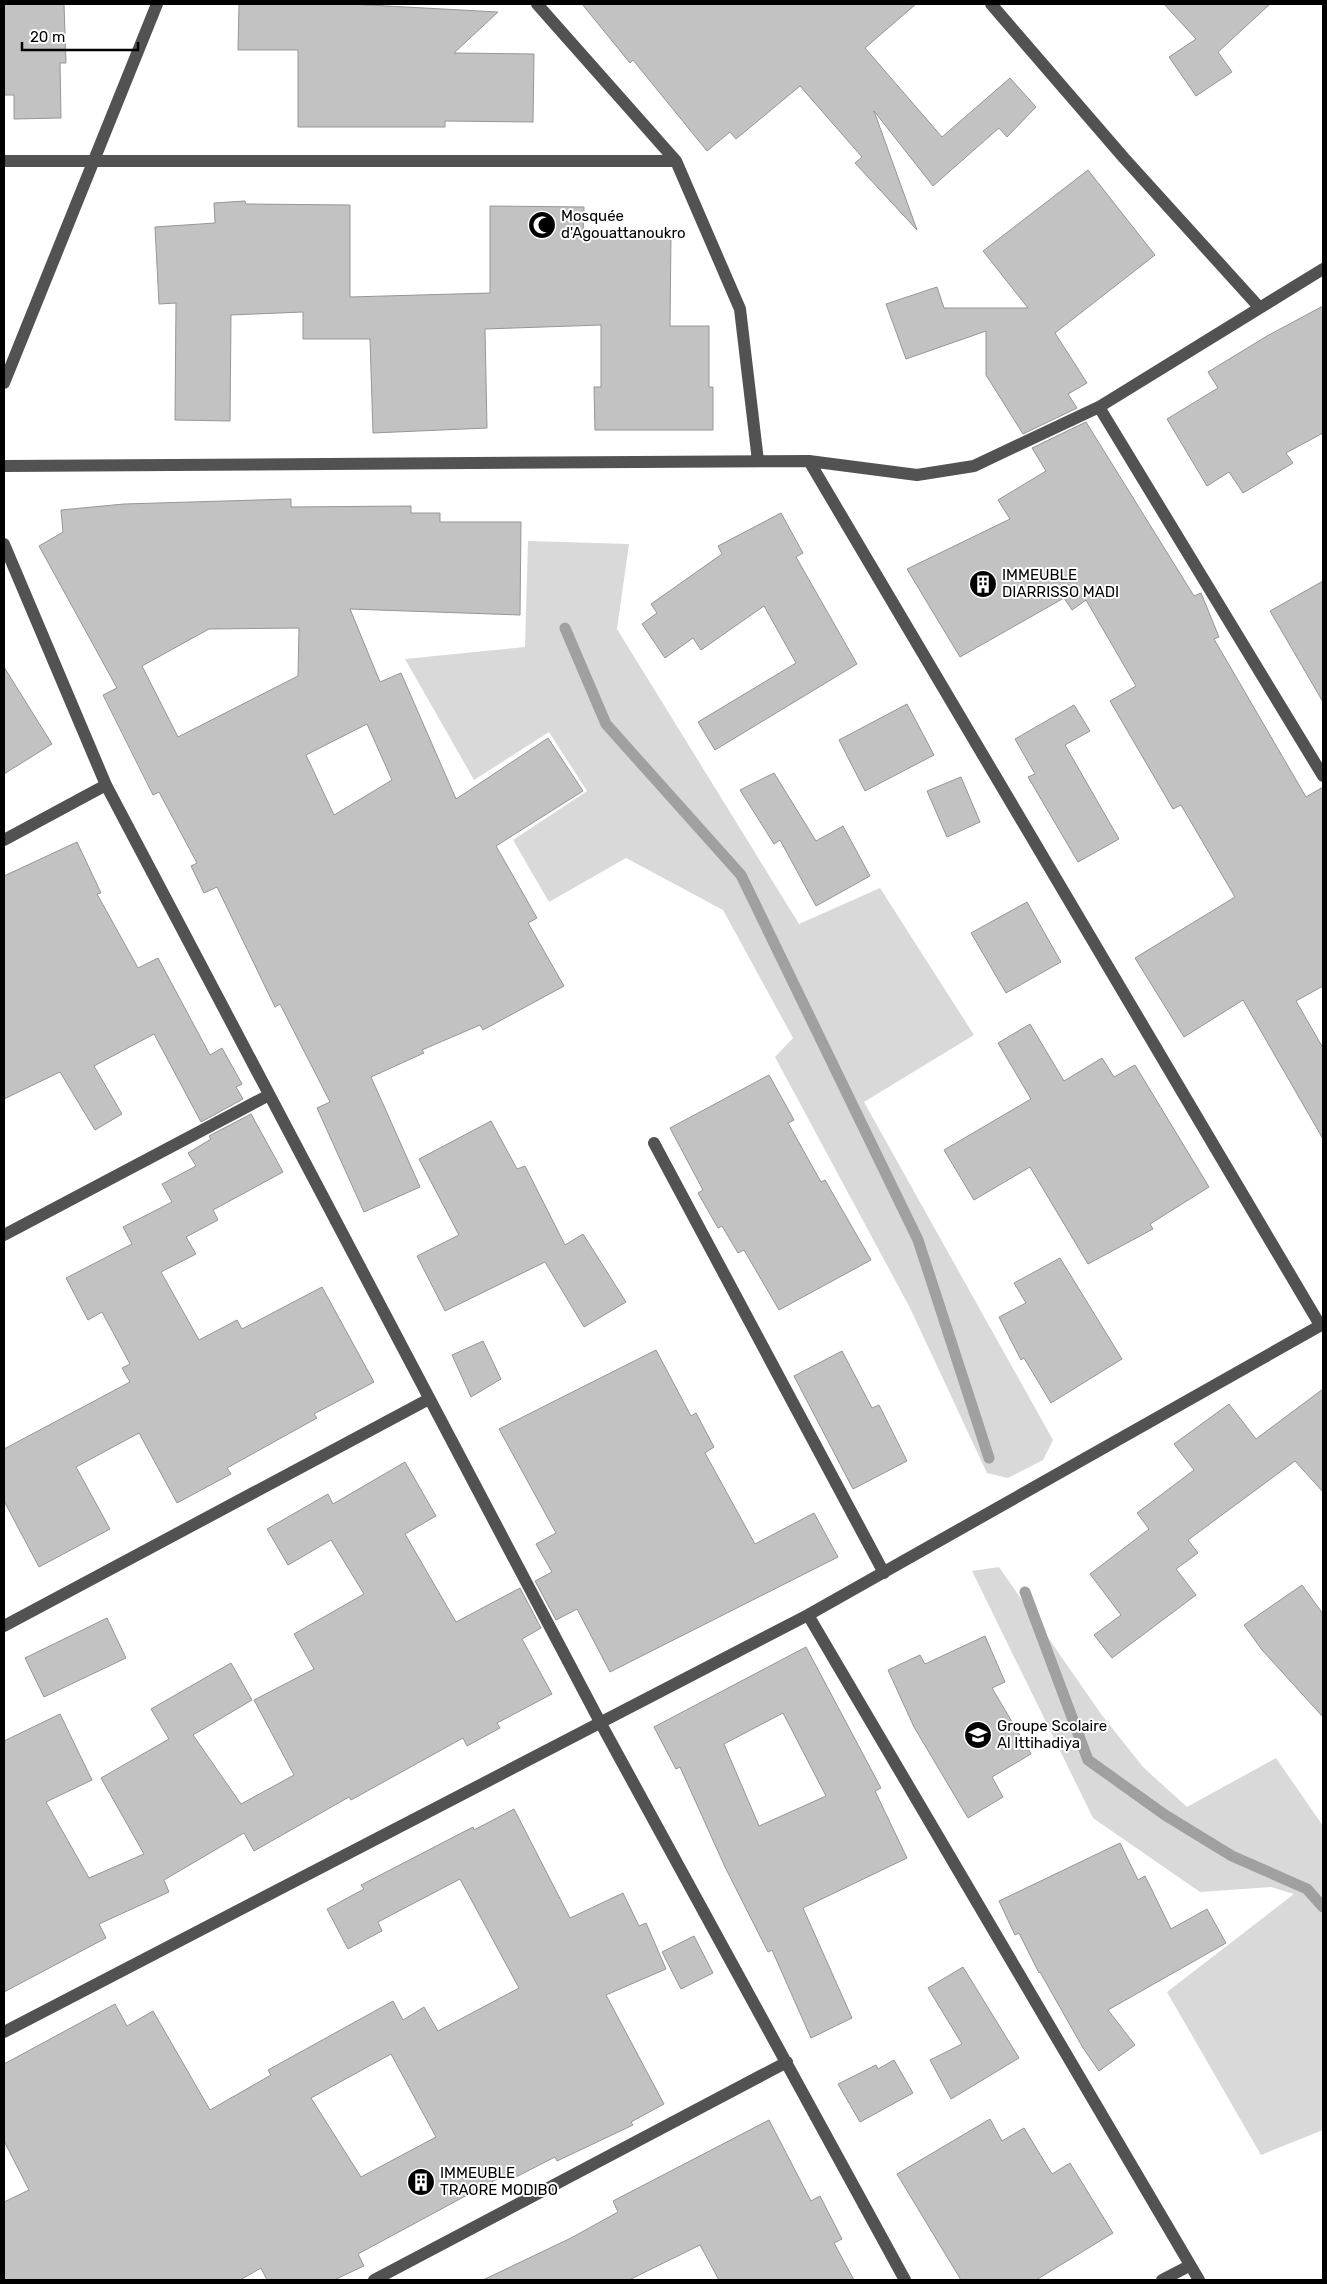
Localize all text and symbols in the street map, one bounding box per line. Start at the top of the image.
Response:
scale bar [22,20,139,52]
text: 20 m [30,28,65,46]
place label: Mosquée d'Agouattanoukro [561,207,686,242]
mosque icon: Mosquée d'Agouattanoukro [527,210,557,240]
place label: IMMEUBLE DIARRISSO MADI [1002,566,1119,601]
building icon: IMMEUBLE DIARRISSO MADI [968,569,998,599]
place label: Groupe Scolaire Al Ittihadiya [997,1717,1107,1752]
school or university icon: Groupe Scolaire Al Ittihadiya [963,1720,993,1750]
place label: IMMEUBLE TRAORE MODIBO [440,2164,558,2199]
building icon: IMMEUBLE TRAORE MODIBO [406,2167,436,2197]

